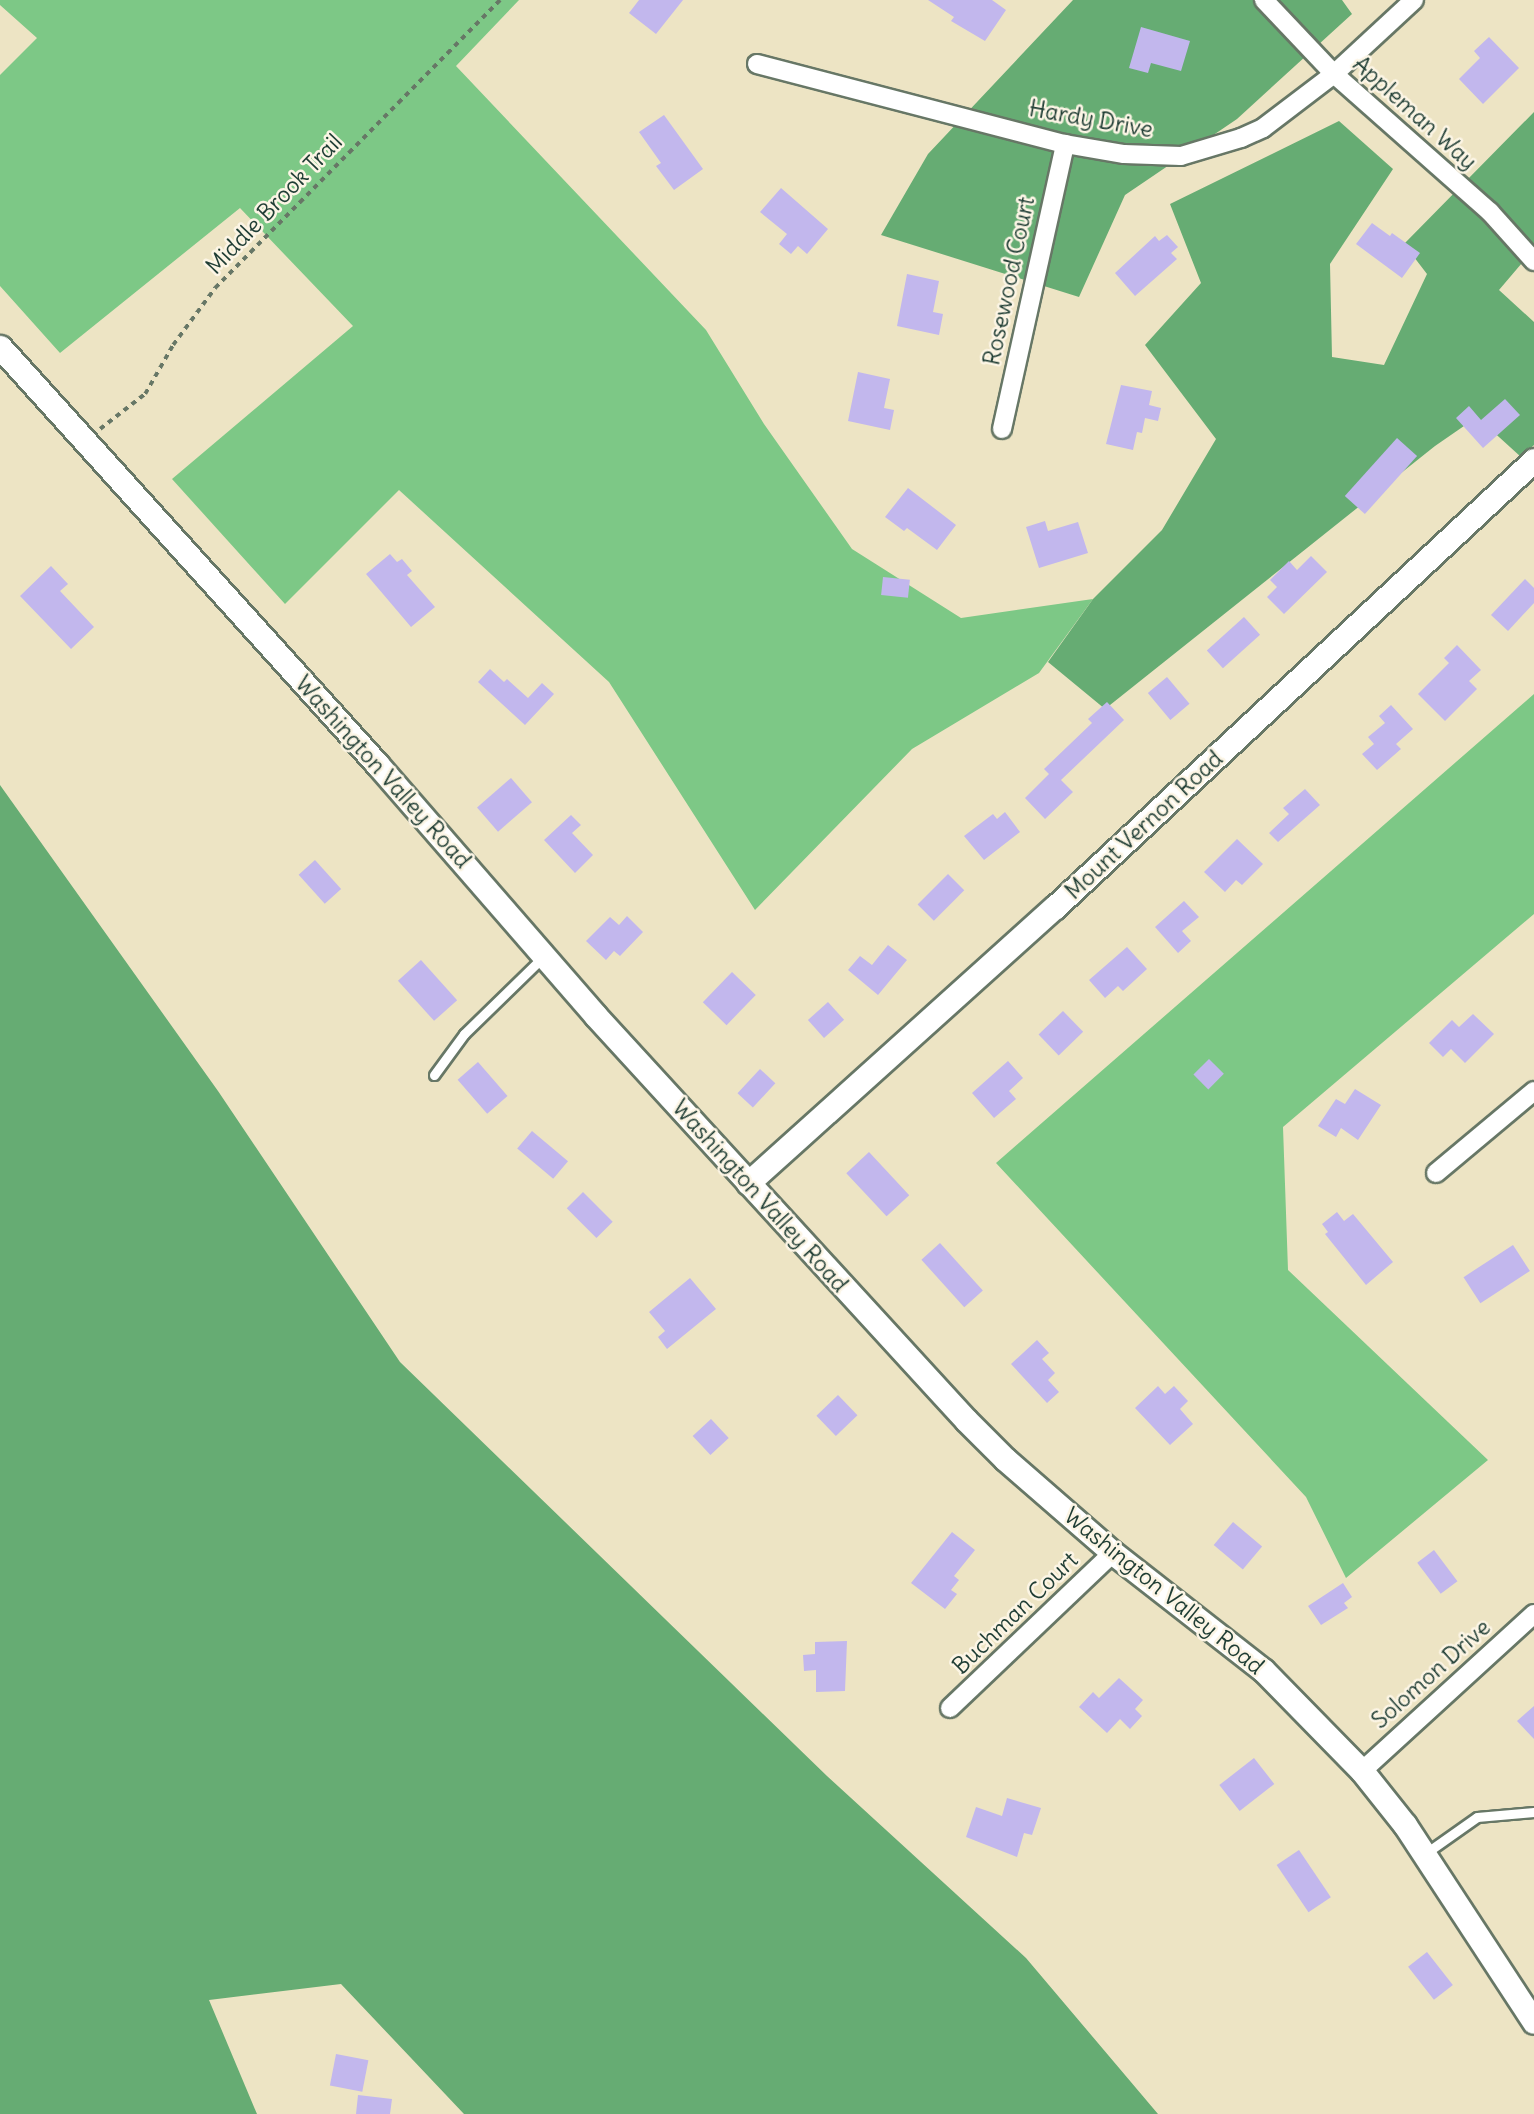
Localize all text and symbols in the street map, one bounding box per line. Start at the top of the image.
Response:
street label: Appleman Way [1347,50,1483,176]
street label: Hardy Drive [1027,95,1155,143]
street label: Middle Brook Trail [200,128,348,280]
street label: Rosewood Court [978,194,1040,368]
street label: Washington Valley Road [289,670,477,874]
street label: Mount Vernon Road [1059,745,1229,905]
street label: Washington Valley Road [666,1094,854,1298]
street label: Washington Valley Road [1058,1502,1270,1680]
street label: Buchman Court [946,1546,1084,1680]
street label: Solomon Drive [1366,1614,1496,1734]

